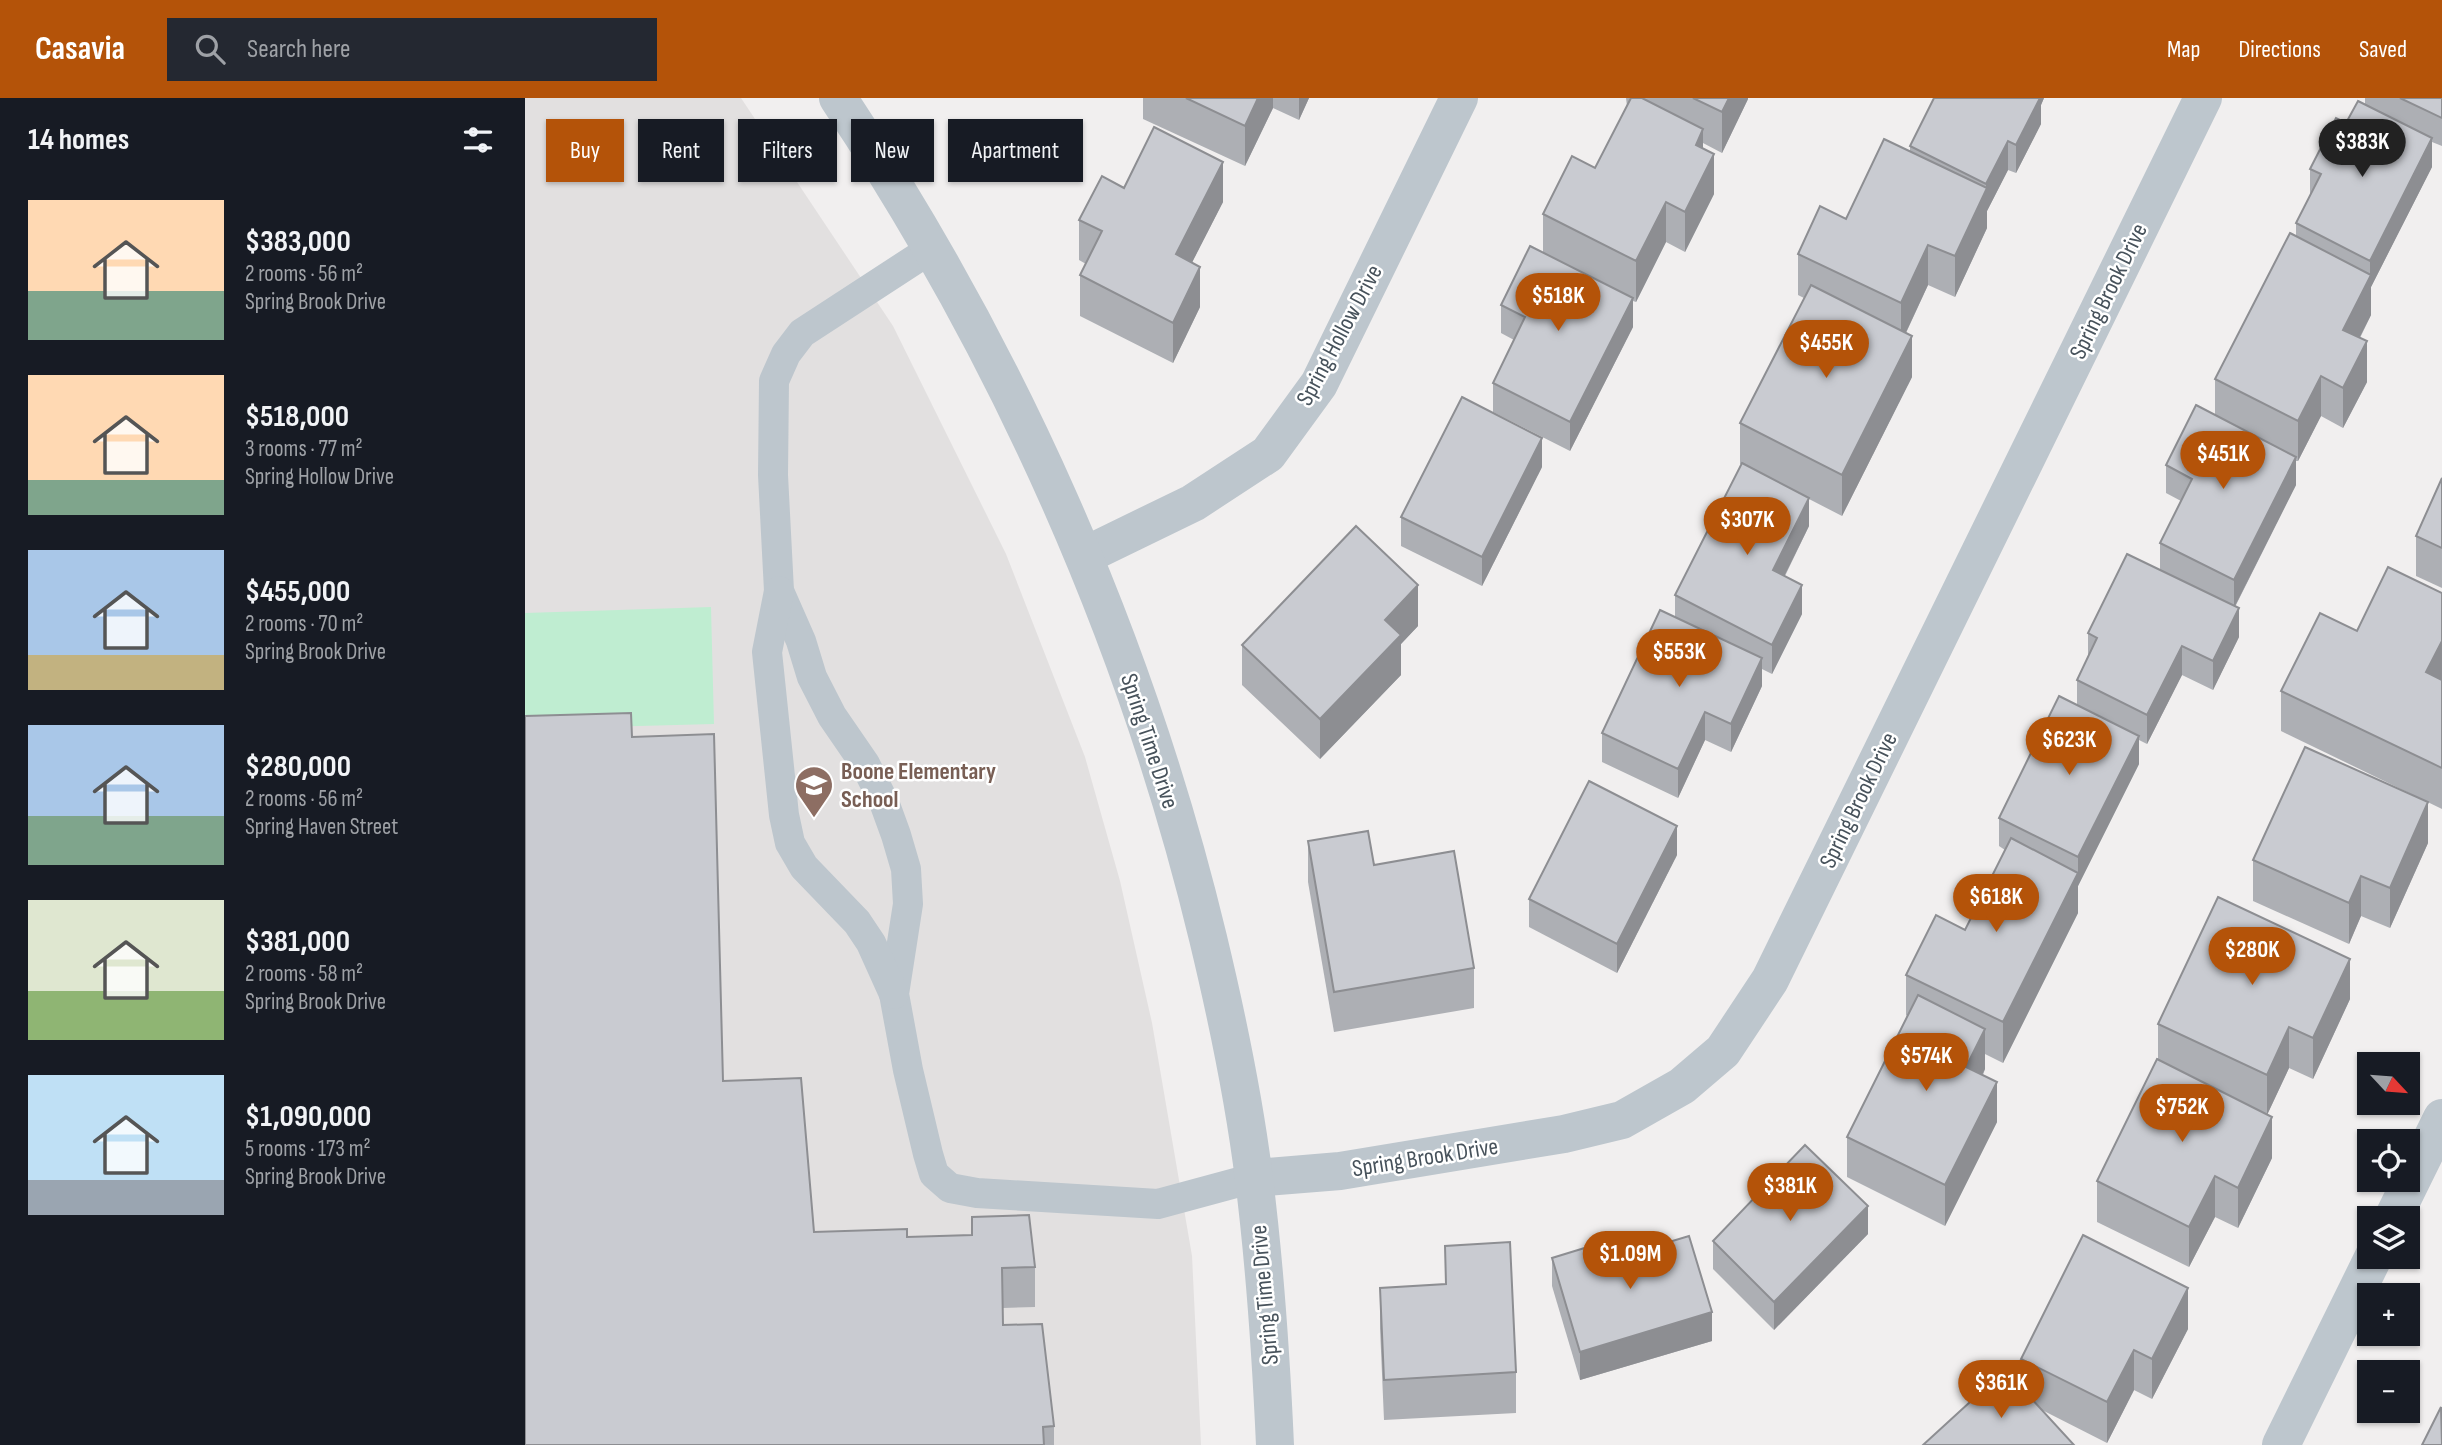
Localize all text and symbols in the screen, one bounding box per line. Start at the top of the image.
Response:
search box [167,18,657,81]
text: Casavia [35,29,125,69]
icon: search [191,30,229,68]
text: Search here [247,34,350,65]
text: Map [2167,35,2200,64]
text: Directions [2238,35,2321,64]
text: Saved [2359,35,2407,64]
chip: Buy [546,119,624,182]
chip: Rent [638,119,724,182]
chip: Filters [738,119,837,182]
chip: New [851,119,934,182]
chip: Apartment [948,119,1083,182]
pin: $383K [2313,120,2411,179]
icon: filters [459,121,497,159]
text: 14 homes [28,122,129,158]
text: $383K [2335,128,2389,156]
street label: Spring Brook Drive [2063,219,2154,364]
text: $383,000 [245,224,351,260]
icon: home [84,228,168,312]
text: 2 rooms · 56 m² [245,260,363,288]
street label: Spring Hollow Drive [1290,260,1389,411]
pin: $518K [1509,274,1607,333]
text: $518K [1531,282,1585,310]
text: Spring Brook Drive [245,288,386,316]
pin: $455K [1777,320,1875,380]
text: $455K [1799,329,1853,357]
text: $518,000 [245,399,349,435]
icon: home [84,403,168,487]
pin: $451K [2174,432,2272,491]
text: 3 rooms · 77 m² [245,435,363,463]
text: $451K [2196,440,2250,468]
text: Spring Hollow Drive [245,463,394,491]
pin: $307K [1698,498,1796,557]
text: $307K [1720,506,1774,534]
text: $455,000 [245,574,350,610]
icon: home [84,578,168,662]
text: 2 rooms · 70 m² [245,610,363,638]
pin: $553K [1630,630,1728,689]
text: Spring Brook Drive [245,638,386,666]
text: $553K [1652,638,1706,666]
street label: Spring Time Drive [1114,670,1185,812]
pin: $623K [2020,718,2118,777]
text: $623K [2042,726,2096,754]
street label: Spring Brook Drive [1813,728,1904,873]
text: $280,000 [245,749,351,785]
icon: home [84,753,168,837]
place label: Boone Elementary School [841,757,996,814]
school or university icon: Boone Elementary School [793,764,835,819]
text: 2 rooms · 56 m² [245,785,363,813]
text: Spring Haven Street [245,813,398,841]
pin: $618K [1947,874,2045,934]
text: $618K [1969,883,2023,911]
text: $381,000 [245,924,350,960]
icon: home [84,928,168,1012]
pin: $280K [2203,928,2301,987]
text: $280K [2225,936,2279,964]
text: 2 rooms · 58 m² [245,960,363,988]
text: Spring Brook Drive [245,988,386,1016]
pin: $574K [1877,1034,1975,1093]
text: $574K [1900,1042,1952,1070]
north arrow [2357,1052,2420,1115]
map controls [2357,1052,2420,1423]
pin: $752K [2133,1084,2231,1144]
text: $752K [2155,1093,2209,1121]
text: $1,090,000 [245,1099,371,1135]
icon: home [84,1103,168,1187]
button: locate [2357,1129,2420,1192]
street label: Spring Brook Drive [1350,1132,1500,1183]
text: 5 rooms · 173 m² [245,1135,371,1163]
text: Spring Brook Drive [245,1163,386,1191]
pin: $381K [1741,1164,1839,1223]
text: $381K [1763,1172,1817,1200]
button: layers [2357,1206,2420,1269]
street label: Spring Time Drive [1244,1224,1285,1366]
pin: $1.09M [1573,1232,1687,1291]
text: $1.09M [1599,1240,1661,1268]
button: + [2357,1283,2420,1346]
pin: $361K [1952,1360,2050,1420]
button: − [2357,1360,2420,1423]
text: $361K [1974,1369,2028,1397]

